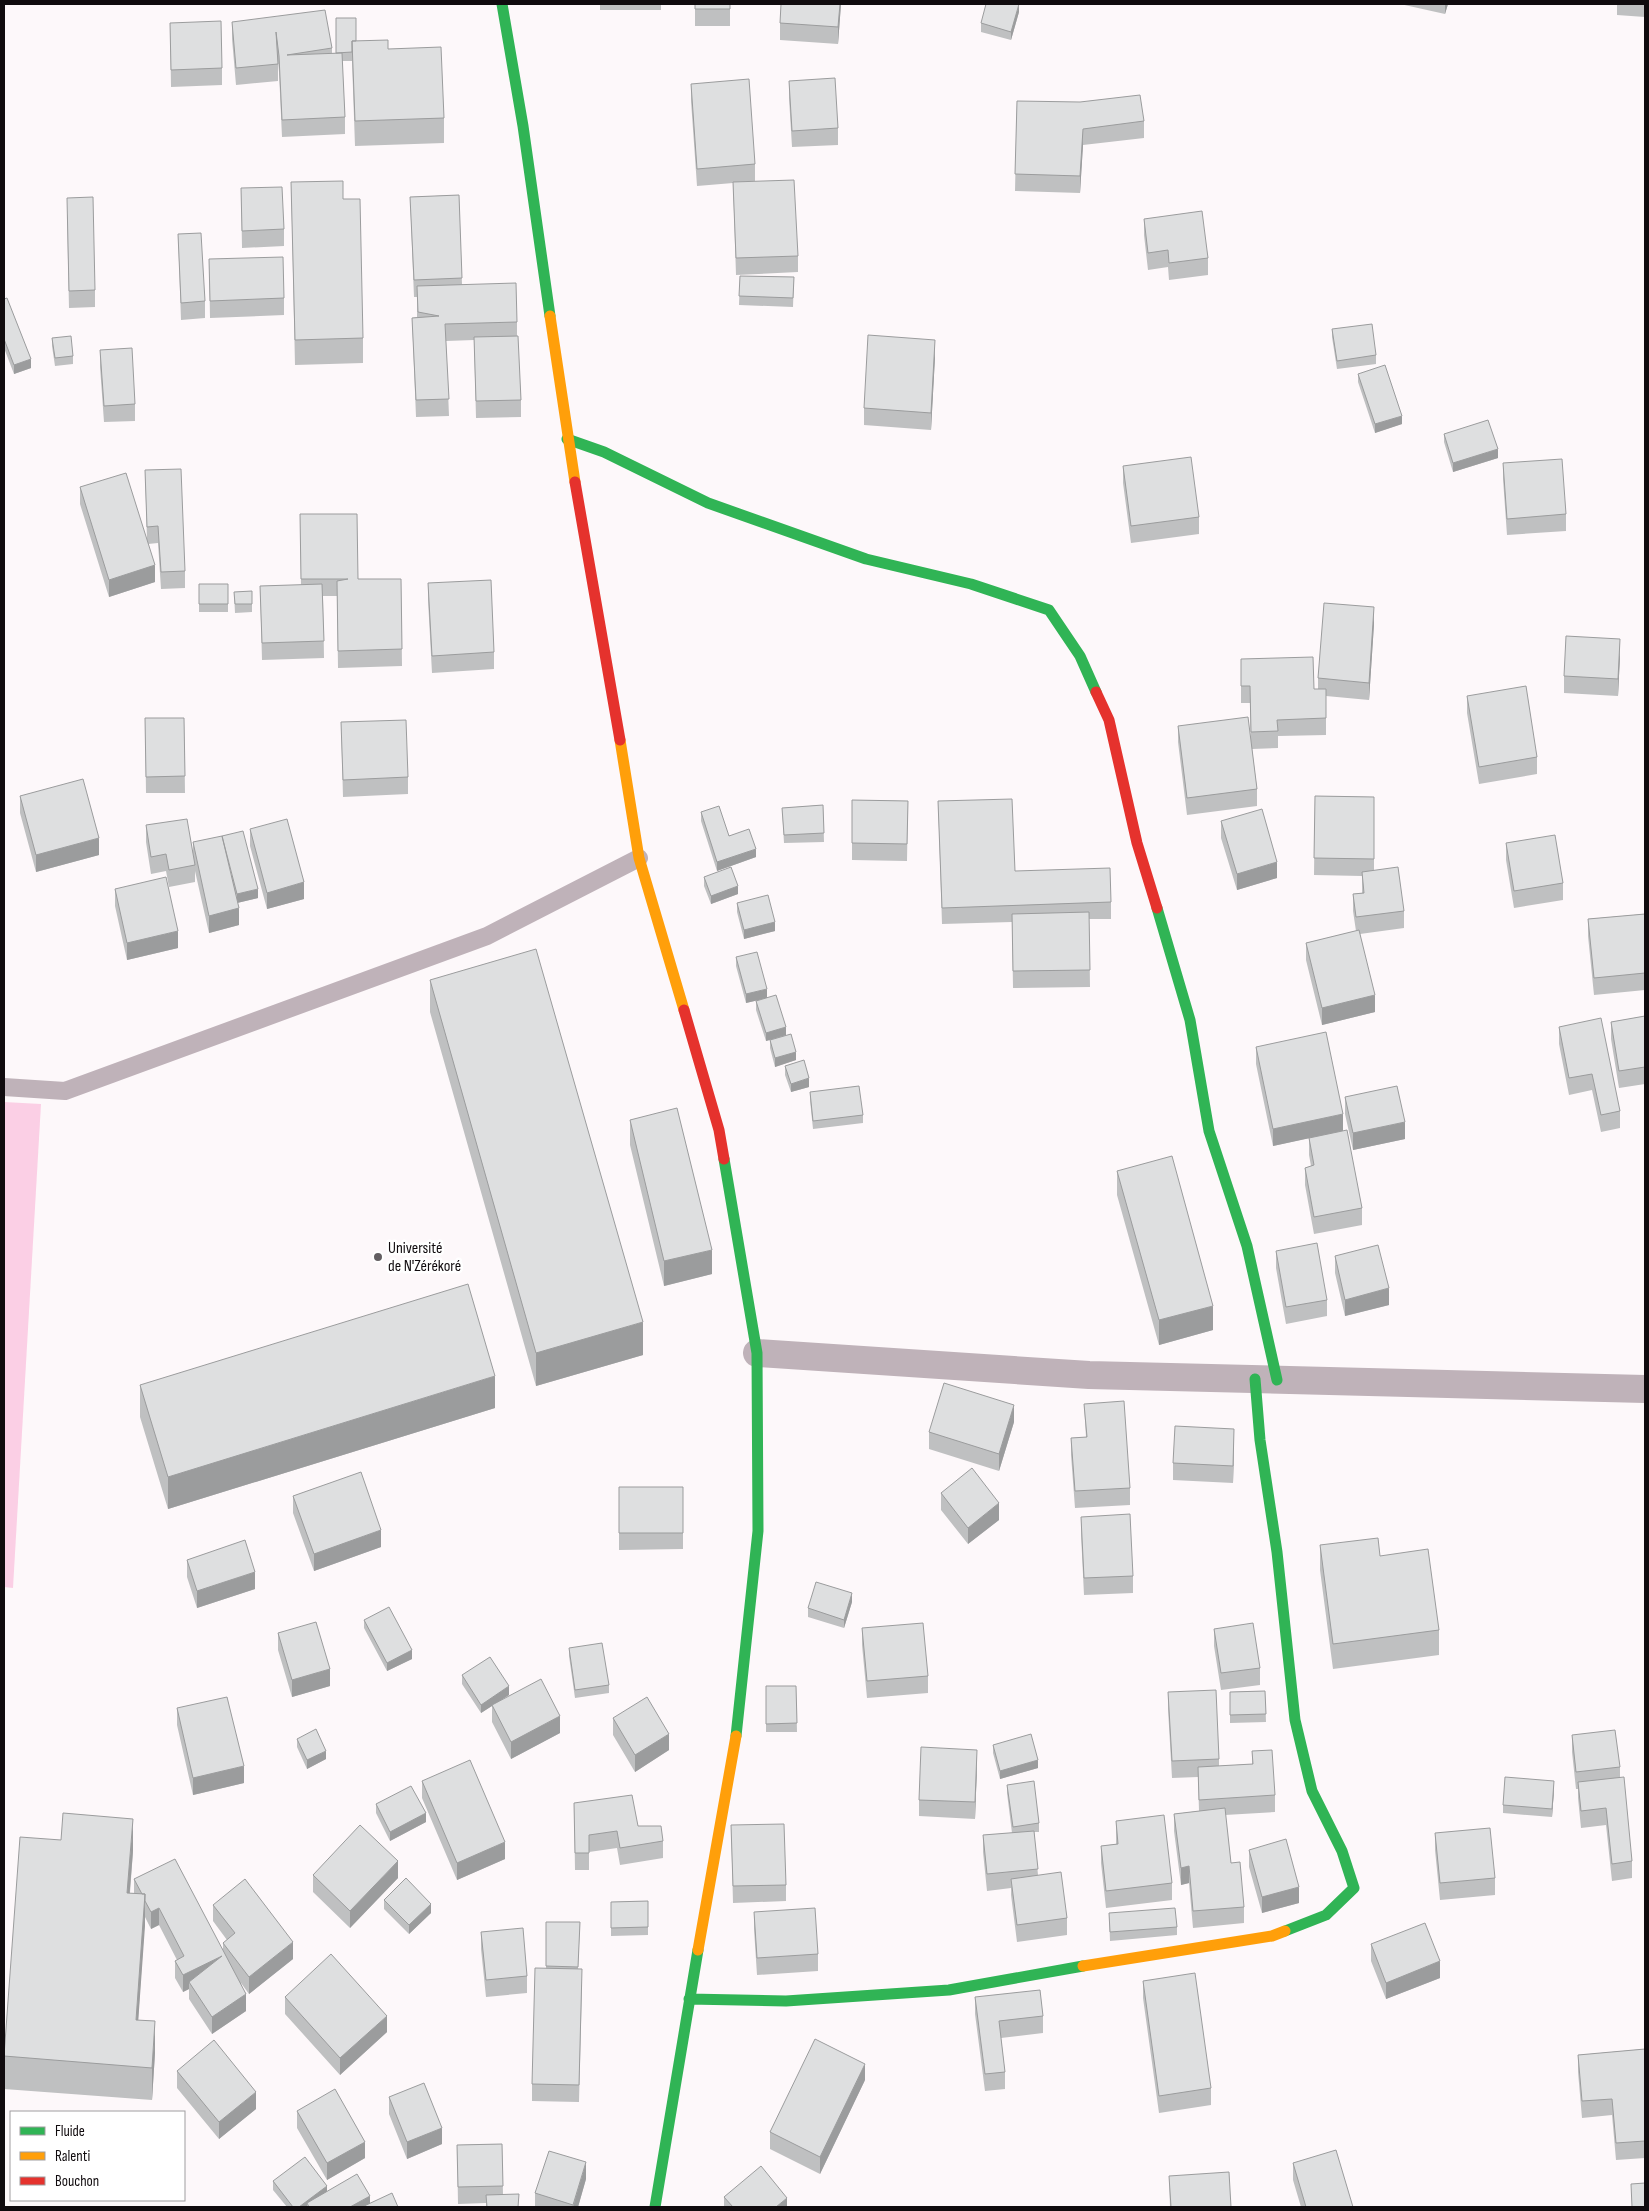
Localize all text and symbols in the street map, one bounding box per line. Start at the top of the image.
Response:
place label: Université de N'Zérékoré [388,1239,461,1276]
marker: Université de N'Zérékoré [372,1251,384,1263]
legend [10,2111,185,2201]
text: Fluide [55,2122,85,2141]
text: Ralenti [55,2147,90,2166]
text: Bouchon [55,2172,99,2191]

